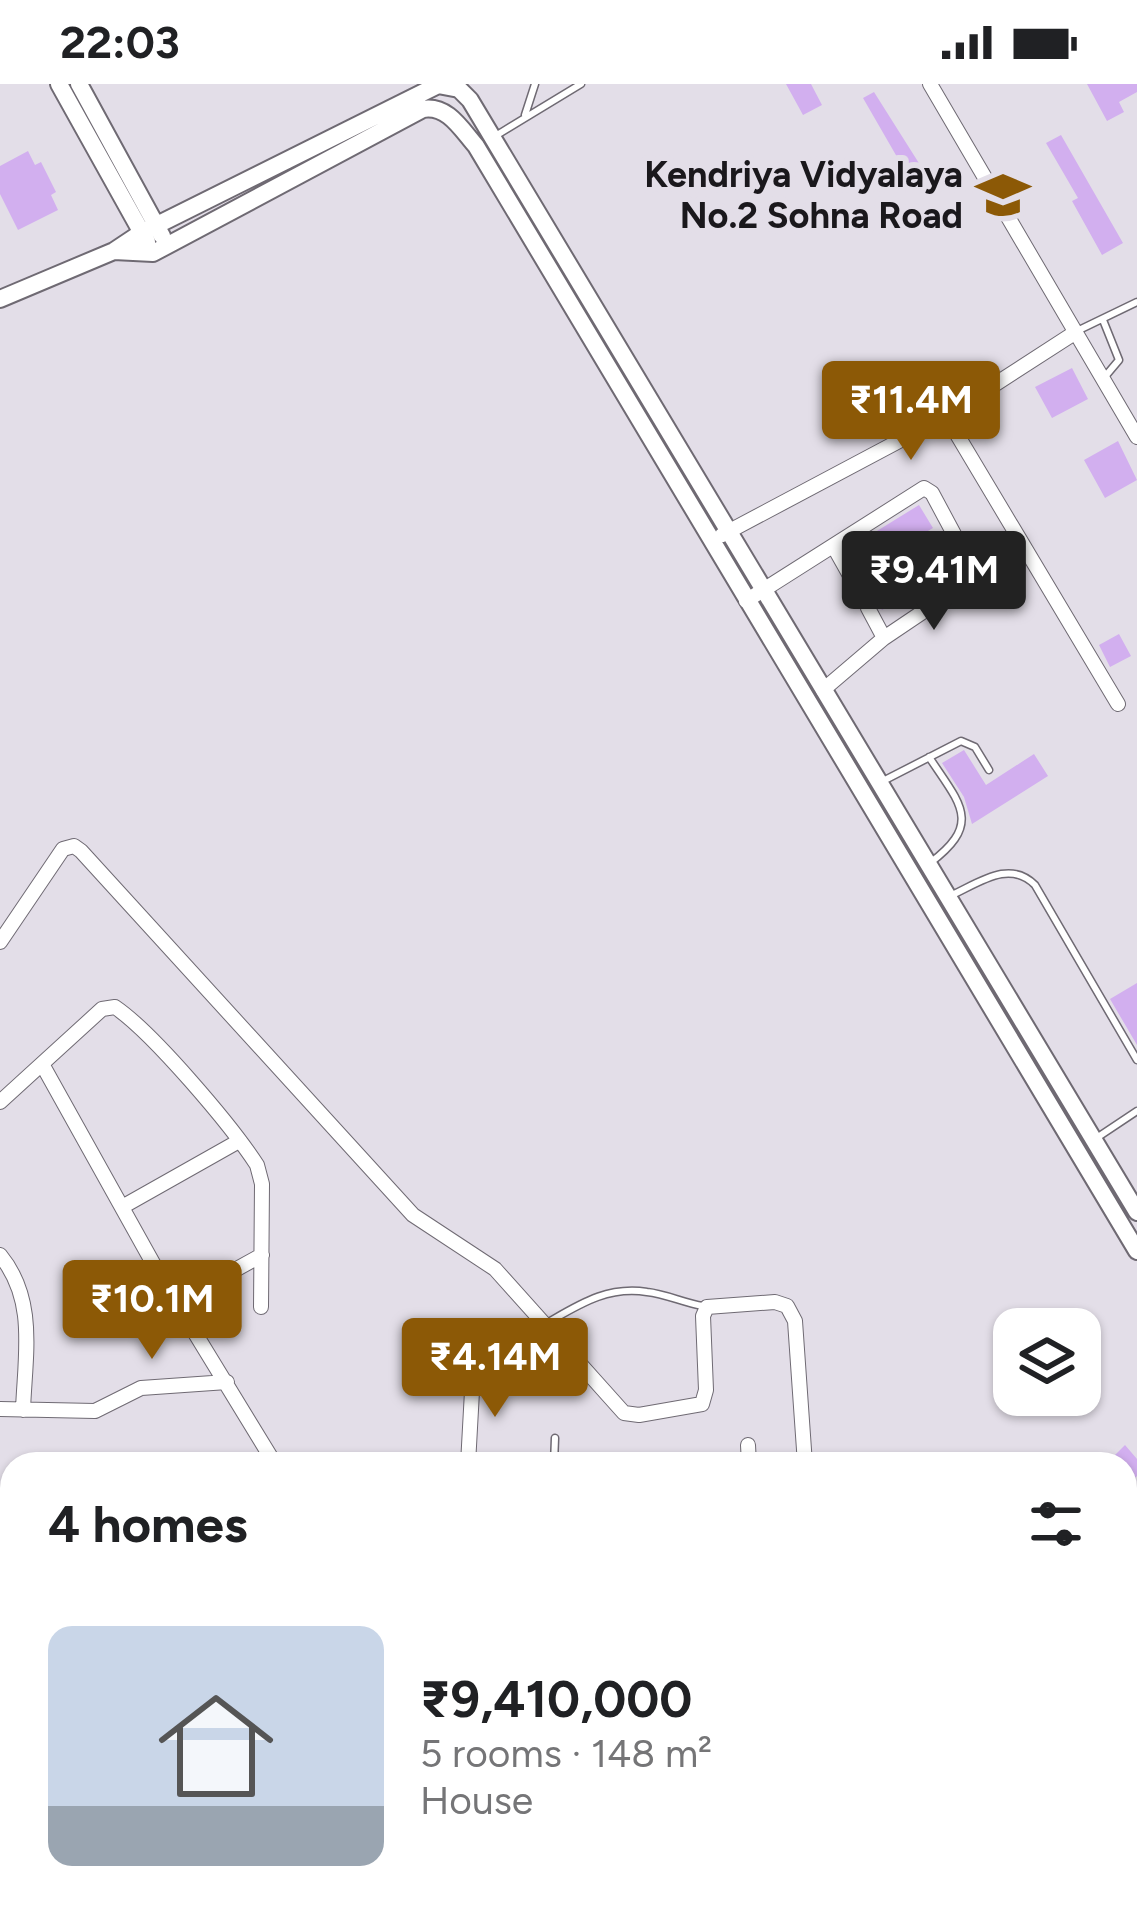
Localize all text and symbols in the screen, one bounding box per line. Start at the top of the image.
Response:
text: 22:03 [60,15,180,69]
place label: Kendriya Vidyalaya No.2 Sohna Road [644,153,963,237]
school or university icon: Kendriya Vidyalaya No.2 Sohna Road [974,166,1032,224]
pin: ₹11.4M [813,361,1009,463]
text: ₹11.4M [849,376,973,423]
pin: ₹9.41M [836,531,1032,633]
text: ₹9.41M [869,546,999,593]
pin: ₹10.1M [54,1260,250,1362]
text: ₹10.1M [90,1275,214,1322]
map controls [993,1308,1101,1416]
button: layers [993,1308,1101,1416]
pin: ₹4.14M [397,1318,593,1420]
text: ₹4.14M [429,1333,561,1380]
icon: filters [1023,1491,1089,1557]
text: 4 homes [48,1494,248,1555]
text: ₹9,410,000 [420,1669,692,1730]
icon: home [144,1674,288,1818]
text: 5 rooms · 148 m² [420,1730,712,1777]
text: House [420,1777,533,1824]

